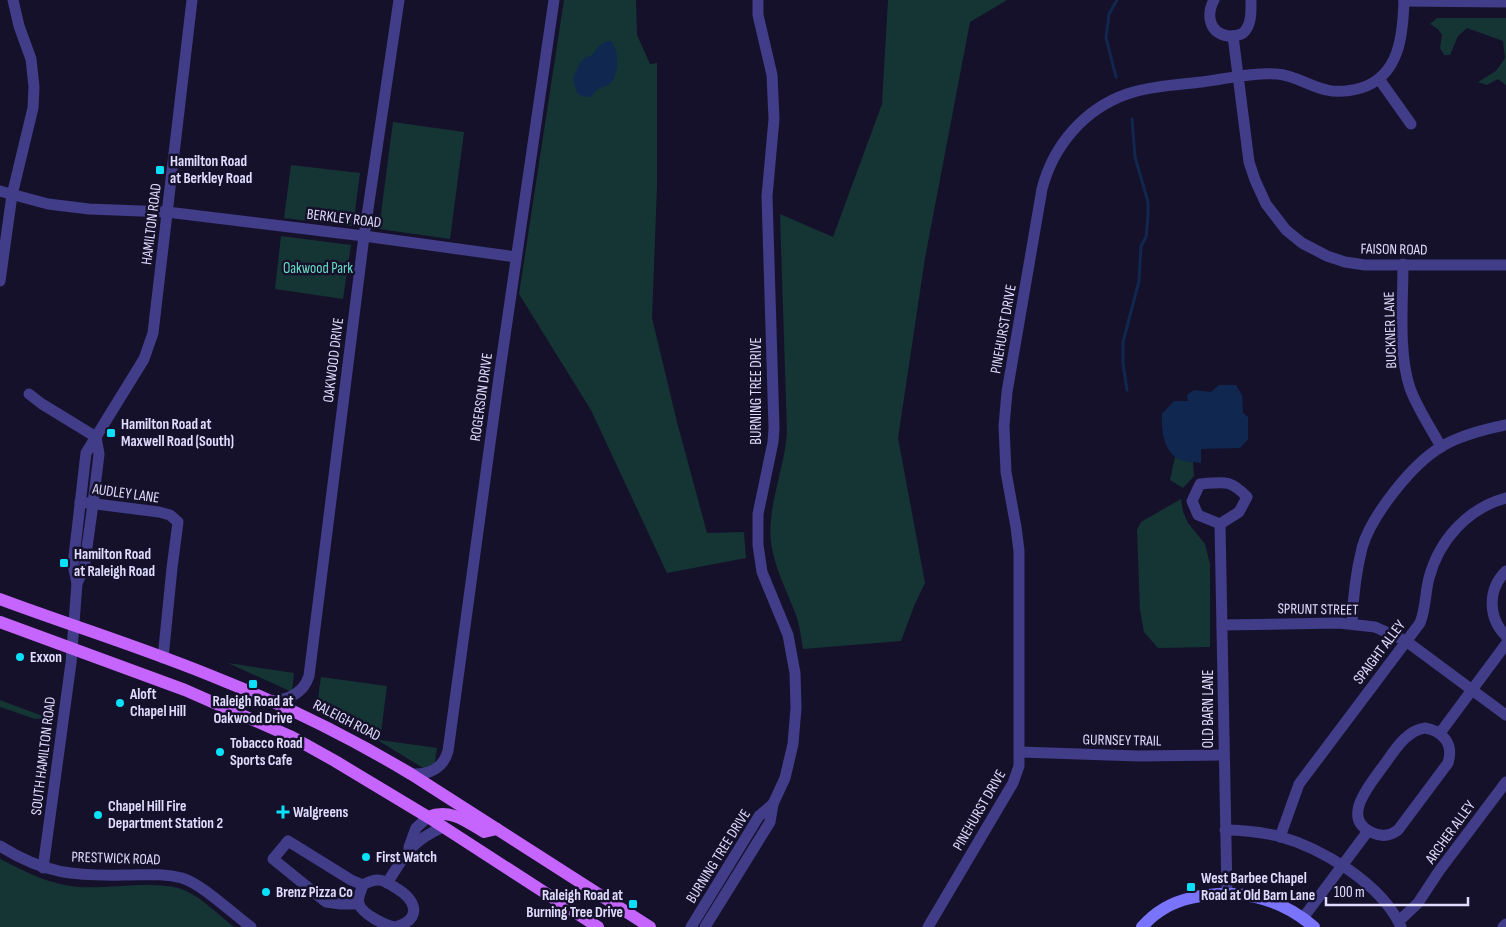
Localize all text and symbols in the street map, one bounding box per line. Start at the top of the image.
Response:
place label: Hamilton Road at Berkley Road [170,152,252,188]
marker: Hamilton Road at Berkley Road [154,164,166,176]
street label: HAMILTON ROAD [137,182,166,266]
street label: BERKLEY ROAD [306,205,382,232]
street label: FAISON ROAD [1360,239,1428,260]
park label: Oakwood Park [283,259,353,278]
street label: PINEHURST DRIVE [986,283,1021,375]
street label: BUCKNER LANE [1380,291,1401,369]
street label: OAKWOOD DRIVE [319,317,348,404]
street label: BURNING TREE DRIVE [747,337,766,445]
street label: ROGERSON DRIVE [466,352,497,442]
place label: Hamilton Road at Maxwell Road (South) [121,415,234,451]
marker: Hamilton Road at Maxwell Road (South) [105,427,117,439]
street label: AUDLEY LANE [90,479,161,508]
place label: Hamilton Road at Raleigh Road [74,545,155,581]
marker: Hamilton Road at Raleigh Road [58,557,70,569]
street label: SPRUNT STREET [1277,599,1359,620]
street label: SPAIGHT ALLEY [1349,616,1410,688]
place label: Exxon [30,648,62,667]
marker: Exxon [14,651,26,663]
street label: OLD BARN LANE [1199,670,1218,748]
marker: Raleigh Road at Oakwood Drive [247,678,259,690]
place label: Aloft Chapel Hill [129,685,186,721]
place label: Raleigh Road at Oakwood Drive [213,692,294,728]
street label: RALEIGH ROAD [310,695,384,746]
street label: SOUTH HAMILTON ROAD [27,696,60,816]
marker: Aloft Chapel Hill [114,697,126,709]
street label: GURNSEY TRAIL [1082,730,1162,751]
place label: Tobacco Road Sports Cafe [230,734,303,770]
marker: Tobacco Road Sports Cafe [214,746,226,758]
street label: PINEHURST DRIVE [949,766,1010,854]
street label: ARCHER ALLEY [1421,796,1480,868]
place label: Chapel Hill Fire Department Station 2 [108,797,223,833]
place label: Walgreens [293,803,348,822]
marker: Walgreens [277,806,289,818]
street label: BURNING TREE DRIVE [682,806,755,907]
marker: Chapel Hill Fire Department Station 2 [92,809,104,821]
street label: PRESTWICK ROAD [71,847,161,870]
place label: First Watch [376,848,437,867]
marker: First Watch [360,851,372,863]
place label: West Barbee Chapel Road at Old Barn Lane [1201,869,1315,905]
scale bar [1326,874,1468,906]
marker: West Barbee Chapel Road at Old Barn Lane [1185,881,1197,893]
place label: Brenz Pizza Co [276,883,353,902]
text: 100 m [1334,883,1365,902]
marker: Brenz Pizza Co [260,886,272,898]
place label: Raleigh Road at Burning Tree Drive [526,886,623,922]
marker: Raleigh Road at Burning Tree Drive [627,898,639,910]

